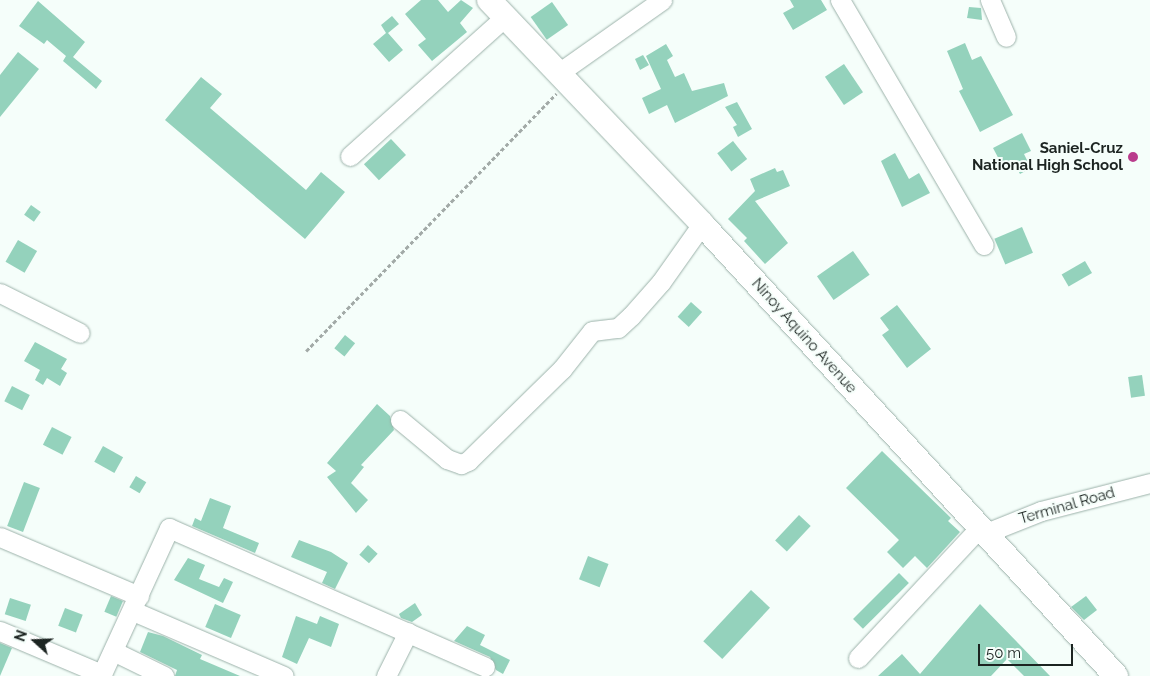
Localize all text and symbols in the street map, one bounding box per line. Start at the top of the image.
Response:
place label: Saniel-Cruz National High School [972,139,1123,174]
marker: Saniel-Cruz National High School [1127,151,1139,163]
street label: Ninoy Aquino Avenue [747,274,861,398]
street label: Terminal Road [1017,484,1117,528]
north arrow [10,616,60,666]
text: N [12,628,30,644]
scale bar [980,634,1075,666]
text: 50 m [986,644,1021,662]

